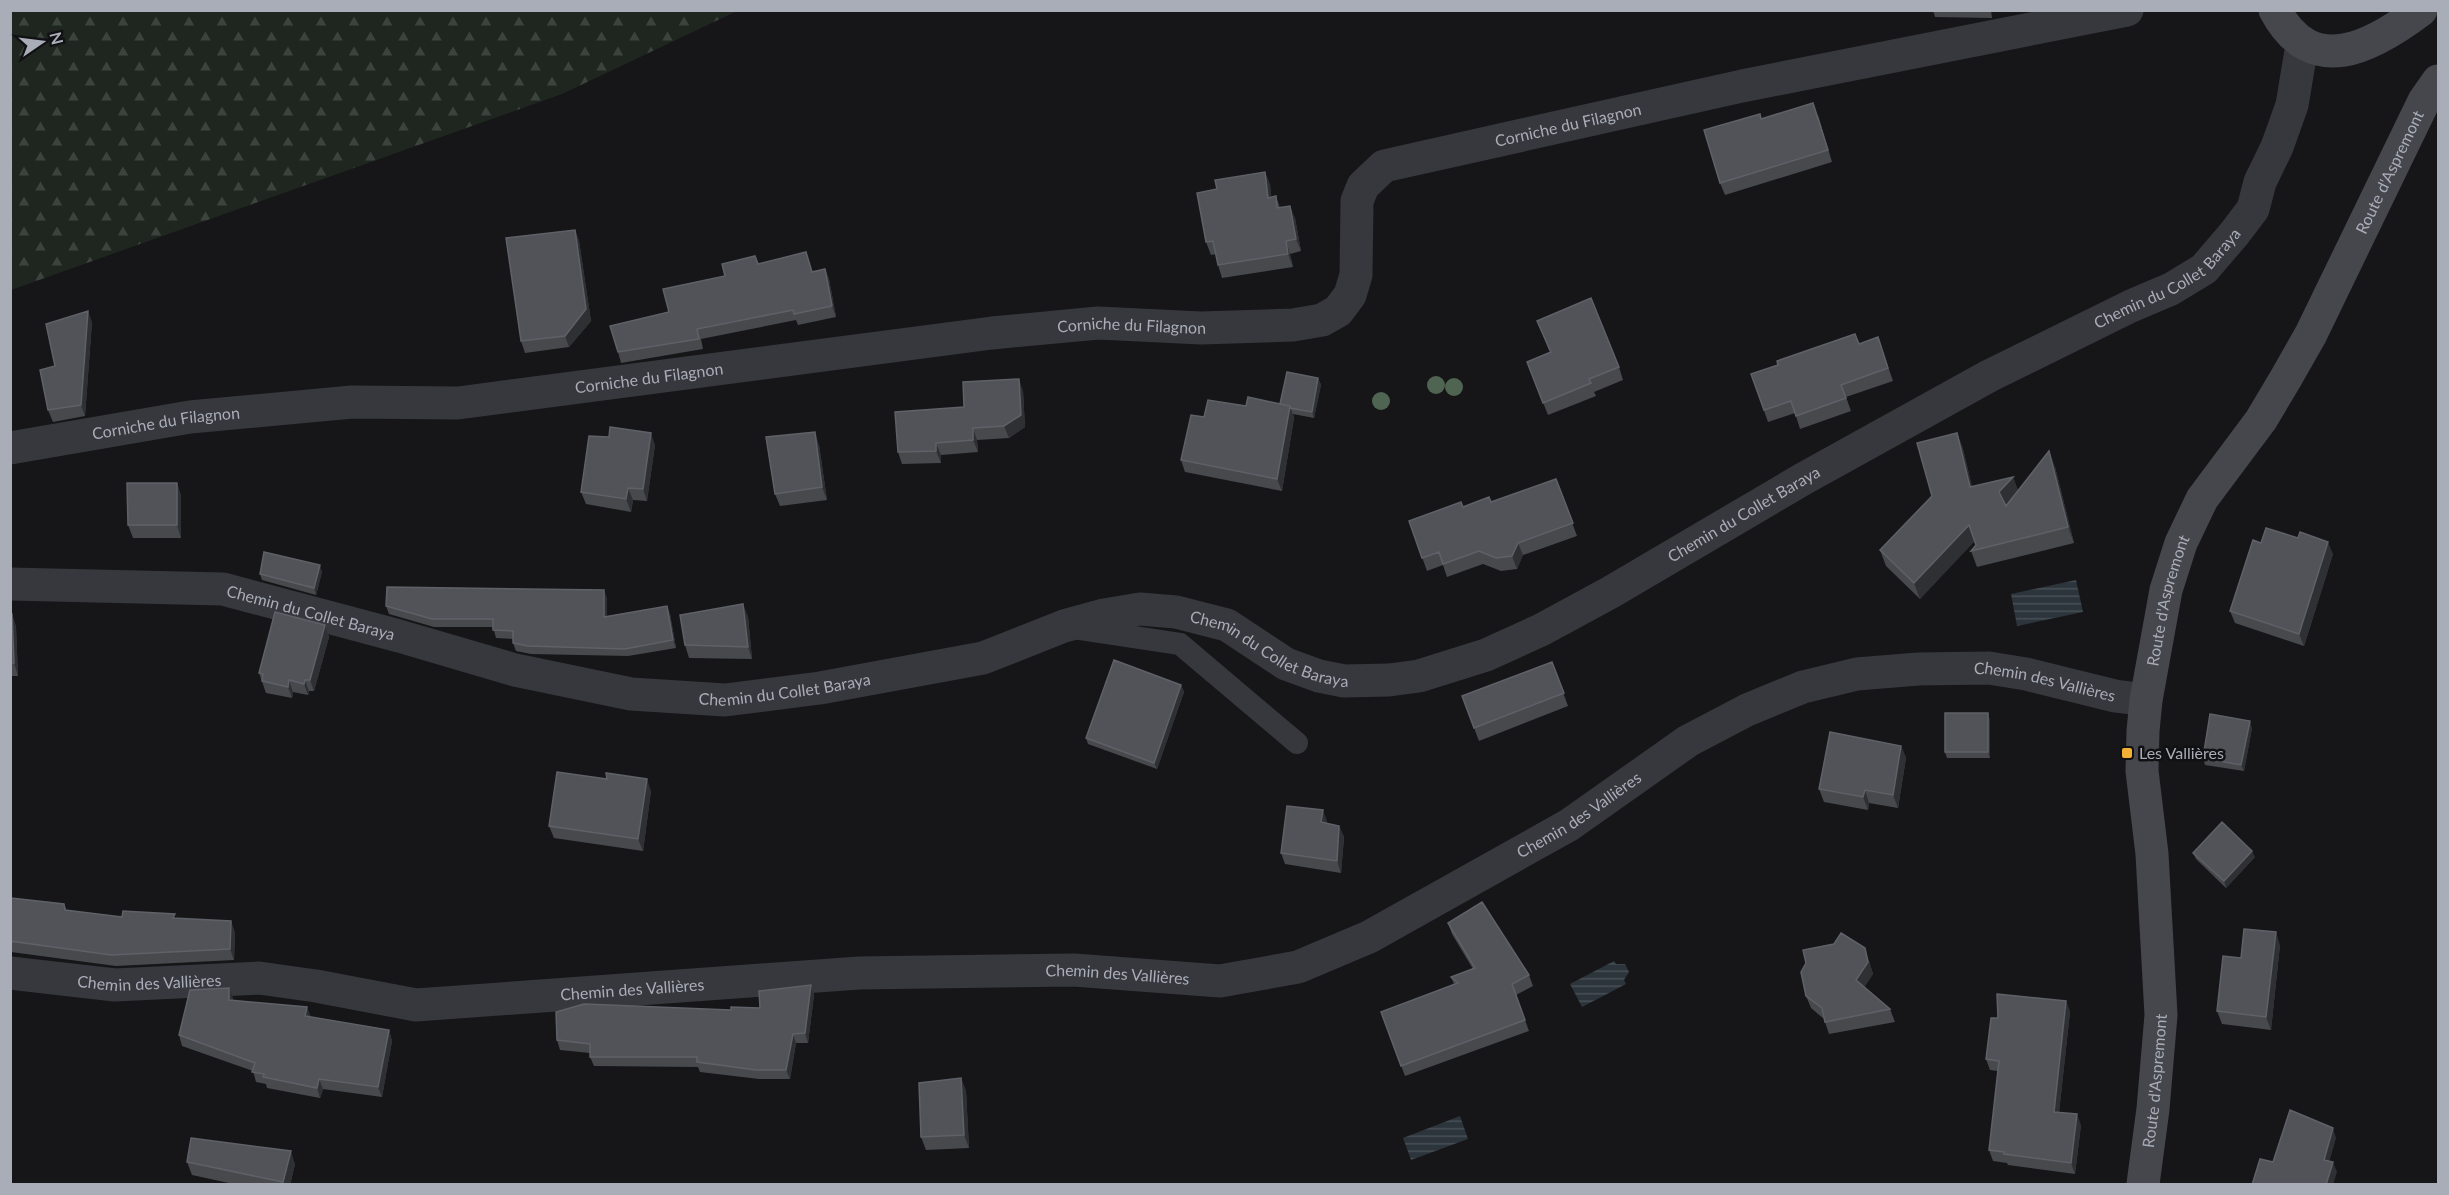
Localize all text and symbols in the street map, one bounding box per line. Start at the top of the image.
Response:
north arrow [12,12,72,72]
text: N [46,30,68,47]
street label: Corniche du Filagnon [1493,99,1643,150]
street label: Route d'Aspremont [2351,107,2427,237]
street label: Chemin du Collet Baraya [2090,224,2244,332]
street label: Corniche du Filagnon [1056,313,1206,337]
street label: Corniche du Filagnon [574,358,724,397]
street label: Corniche du Filagnon [90,402,241,443]
street label: Chemin du Collet Baraya [1664,462,1823,566]
street label: Route d'Aspremont [2142,531,2193,668]
street label: Chemin du Collet Baraya [225,580,397,644]
street label: Chemin du Collet Baraya [1188,606,1348,690]
street label: Chemin des Vallières [1974,657,2118,705]
street label: Chemin du Collet Baraya [698,669,872,709]
place label: Les Vallières [2139,743,2224,762]
marker: Les Vallières [2120,746,2134,760]
street label: Chemin des Vallières [1513,767,1644,861]
street label: Chemin des Vallières [1045,960,1190,988]
street label: Chemin des Vallières [76,970,222,994]
street label: Chemin des Vallières [559,974,705,1004]
street label: Route d'Aspremont [2138,1013,2170,1149]

